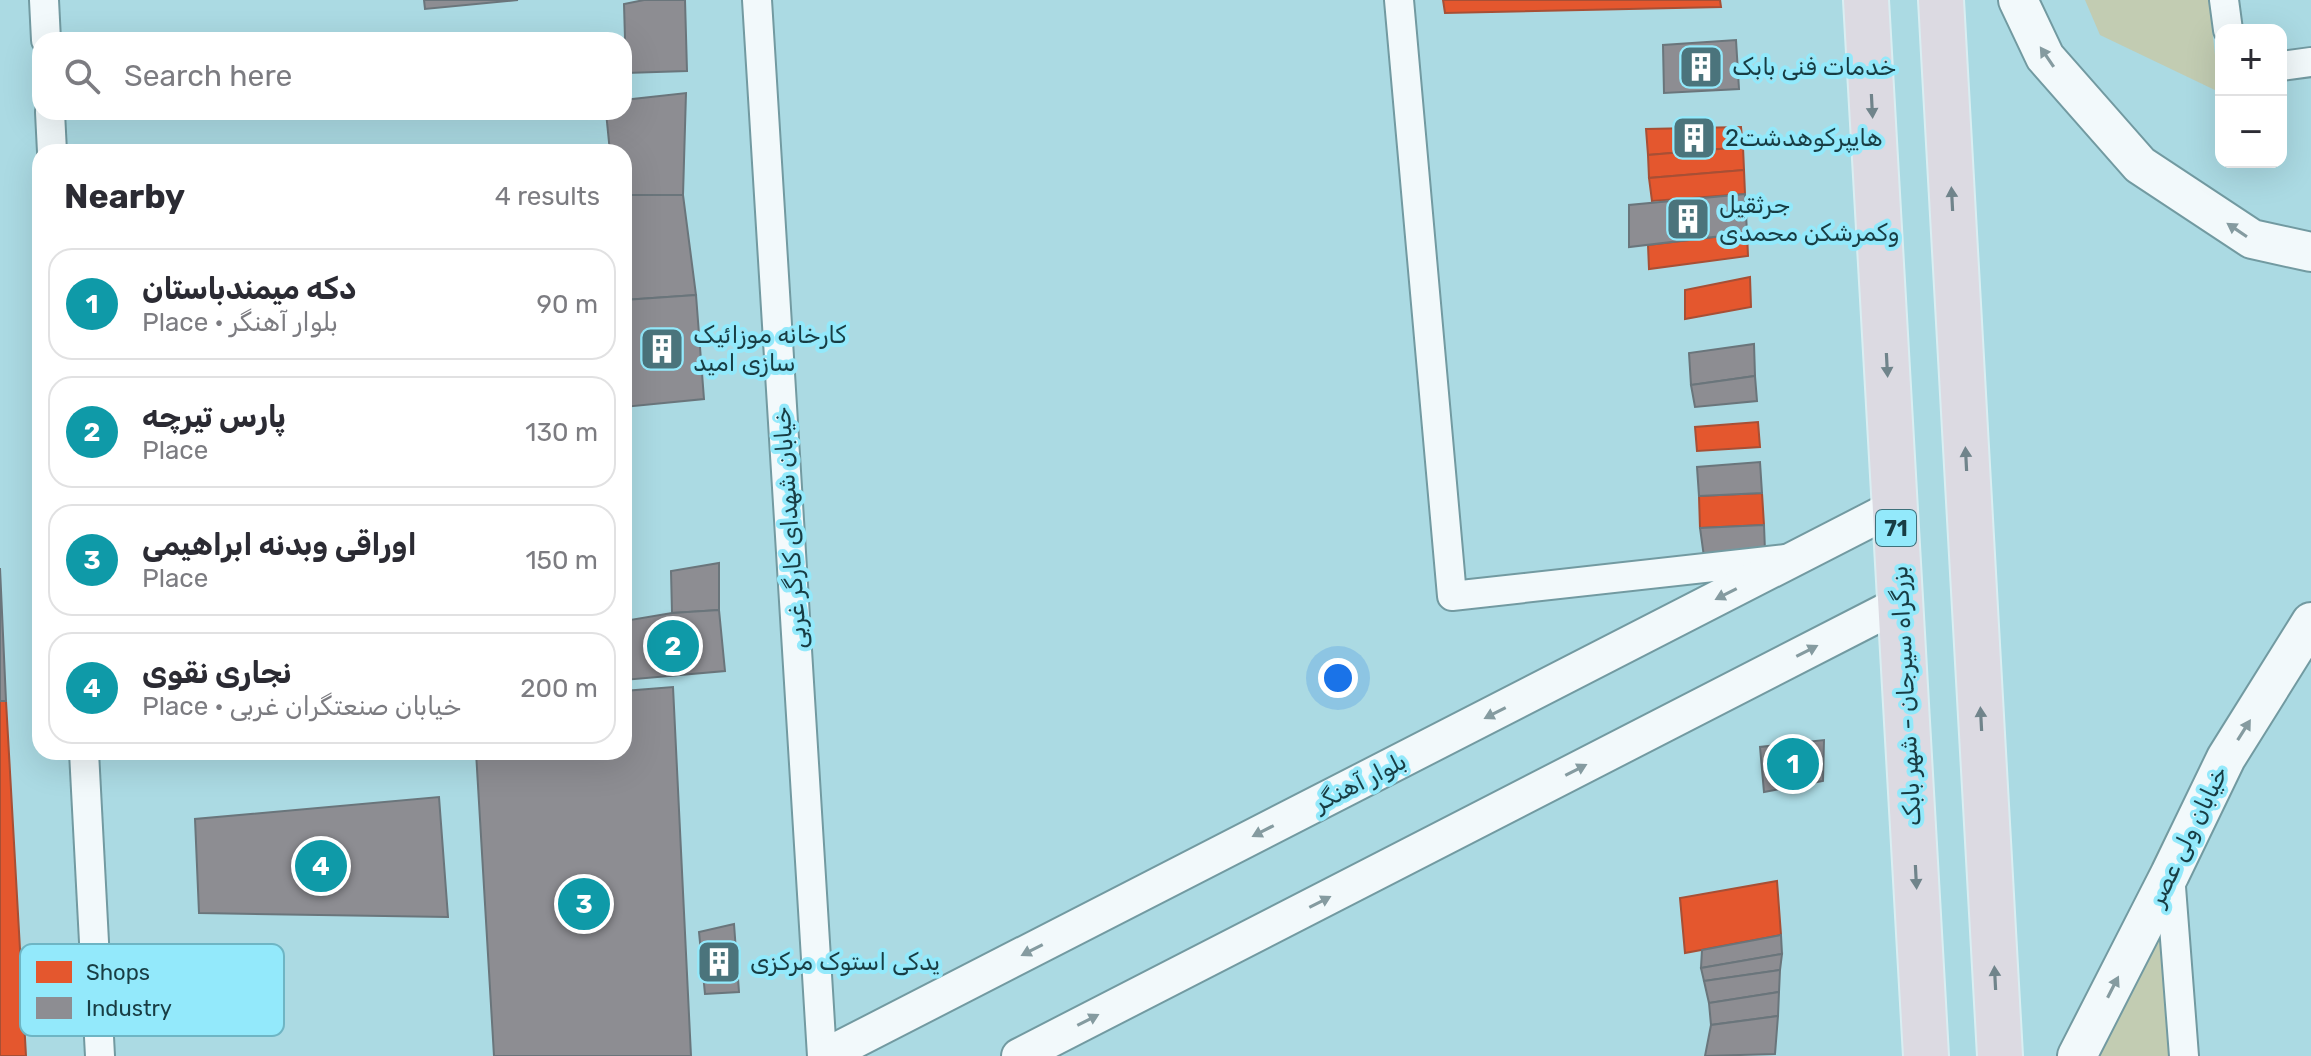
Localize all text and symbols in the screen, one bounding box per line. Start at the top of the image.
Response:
map controls [2215,24,2287,168]
button: + [2215,24,2287,96]
search box [32,32,632,120]
building icon: خدمات فنی بابک [1677,43,1725,91]
one-way arrow [2040,46,2055,67]
place label: خدمات فنی بابک [1732,53,1896,81]
icon: search [60,54,104,98]
text: Search here [124,58,292,94]
one-way arrow [1866,94,1879,119]
button: − [2215,96,2287,168]
building icon: هایپرکوهدشت2 [1670,114,1718,162]
place label: هایپرکوهدشت2 [1725,124,1883,154]
text: Nearby [64,176,185,217]
text: 4 results [495,181,600,212]
one-way arrow [1945,186,1958,211]
place label: جرثقیل وکمرشکن محمدی [1719,191,1899,247]
building icon: جرثقیل وکمرشکن محمدی [1664,195,1712,243]
one-way arrow [2227,222,2248,237]
text: دکه میمندباستان [142,271,356,307]
text: 1 [86,289,98,320]
text: 90 m [537,289,598,320]
text: Place · بلوار آهنگر [142,307,338,338]
place label: کارخانه موزائیک سازی امید [693,321,846,377]
building icon: کارخانه موزائیک سازی امید [638,325,686,373]
one-way arrow [1881,353,1894,378]
text: پارس تیرچه [142,399,286,435]
street label: خیابان شهدای کارگر غربی [768,406,812,650]
text: 2 [84,417,100,448]
text: 130 m [525,417,598,448]
text: Place [142,435,208,466]
one-way arrow [1960,446,1973,471]
road number: 71 [1876,510,1916,546]
text: اوراقی وبدنه ابراهیمی [142,527,417,563]
text: 3 [83,545,101,576]
text: 150 m [525,545,598,576]
text: Place [142,563,208,594]
street label: بزرگراه سیرجان - شهر بابک [1885,565,1927,827]
one-way arrow [1715,587,1738,601]
pin: 2 [647,616,699,676]
one-way arrow [1796,645,1818,659]
text: نجاری نقوی [142,655,292,691]
your location [1318,658,1358,698]
text: 4 [83,673,101,704]
text: 200 m [520,673,598,704]
text: Place · خیابان صنعتگران غربی [142,691,461,722]
one-way arrow [1483,706,1506,719]
one-way arrow [1974,706,1987,731]
one-way arrow [2236,719,2250,741]
pin: 1 [1767,734,1819,794]
street label: بلوار آهنگر [1307,747,1411,818]
street label: خیابان ولی عصر [2141,762,2234,912]
one-way arrow [1564,764,1587,777]
one-way arrow [1252,825,1275,838]
pin: 4 [295,836,347,896]
one-way arrow [1910,865,1923,890]
pin: 3 [558,874,610,934]
one-way arrow [1308,895,1331,908]
building icon: یدکی استوک مرکزی [695,938,743,986]
one-way arrow [1021,943,1044,956]
legend [20,944,284,1036]
place label: یدکی استوک مرکزی [750,948,940,976]
text: Shops [86,959,150,986]
one-way arrow [1989,965,2002,990]
one-way arrow [2106,975,2119,998]
text: Industry [86,995,172,1022]
one-way arrow [1077,1014,1100,1027]

